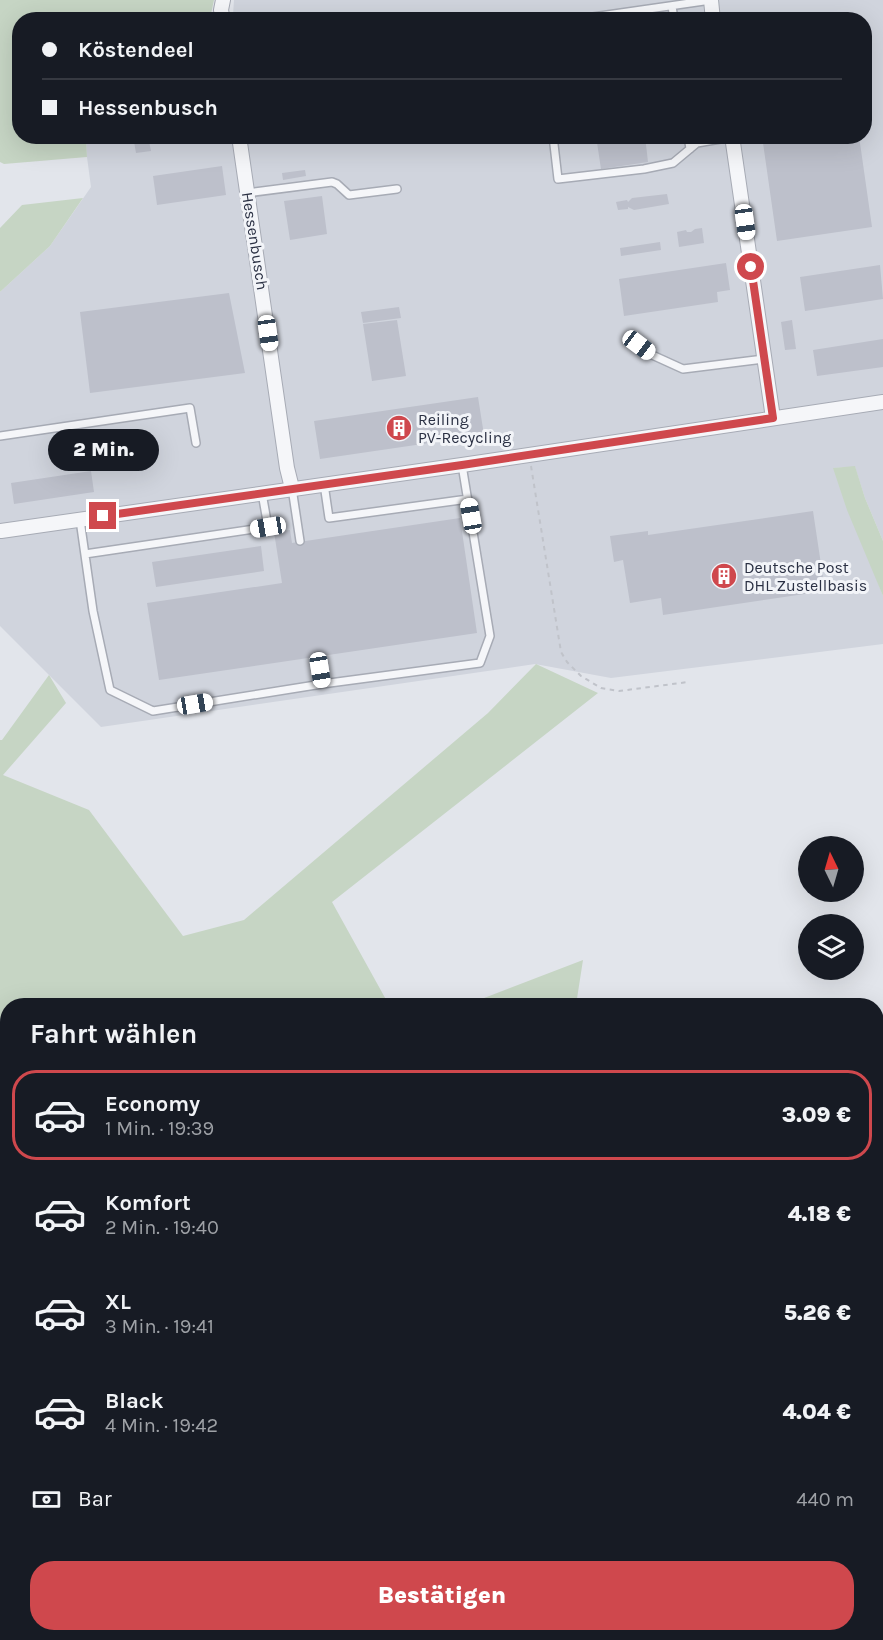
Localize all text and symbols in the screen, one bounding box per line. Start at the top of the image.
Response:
text: Köstendeel [78,37,194,63]
text: Hessenbusch [78,95,218,121]
street label: Hessenbusch [238,191,272,291]
car [734,203,756,241]
route start [737,253,764,280]
car [257,314,279,352]
car [619,327,659,363]
place label: Reiling PV-Recycling [418,410,511,447]
building icon: Reiling PV-Recycling [384,413,414,443]
callout: 2 Min. [48,429,158,471]
text: 2 Min. [73,438,134,461]
car [459,497,483,535]
route end [89,502,116,529]
car [249,515,287,539]
place label: Deutsche Post DHL Zustellbasis [744,558,867,595]
building icon: Deutsche Post DHL Zustellbasis [709,561,739,591]
car [308,651,332,689]
car [176,692,214,716]
north arrow [798,836,864,902]
map controls [798,836,864,980]
button: layers [798,914,864,980]
text: Fahrt wählen [30,1018,197,1050]
icon: car [33,1088,87,1142]
text: Economy [105,1091,200,1117]
text: 3.09 € [782,1102,851,1128]
text: 1 Min. · 19:39 [105,1117,214,1140]
icon: car [33,1187,87,1241]
text: Komfort [105,1190,191,1216]
text: 4.18 € [788,1201,851,1227]
text: 2 Min. · 19:40 [105,1216,219,1239]
icon: car [33,1286,87,1340]
text: XL [105,1289,131,1315]
text: 5.26 € [784,1300,851,1326]
text: 3 Min. · 19:41 [105,1315,214,1338]
icon: car [33,1385,87,1439]
text: Black [105,1388,164,1414]
text: 4.04 € [782,1399,851,1425]
text: 4 Min. · 19:42 [105,1414,218,1437]
icon: cash [30,1483,63,1516]
text: Bar [78,1486,112,1512]
text: 440 m [796,1488,854,1511]
button: Bestätigen [30,1561,854,1630]

